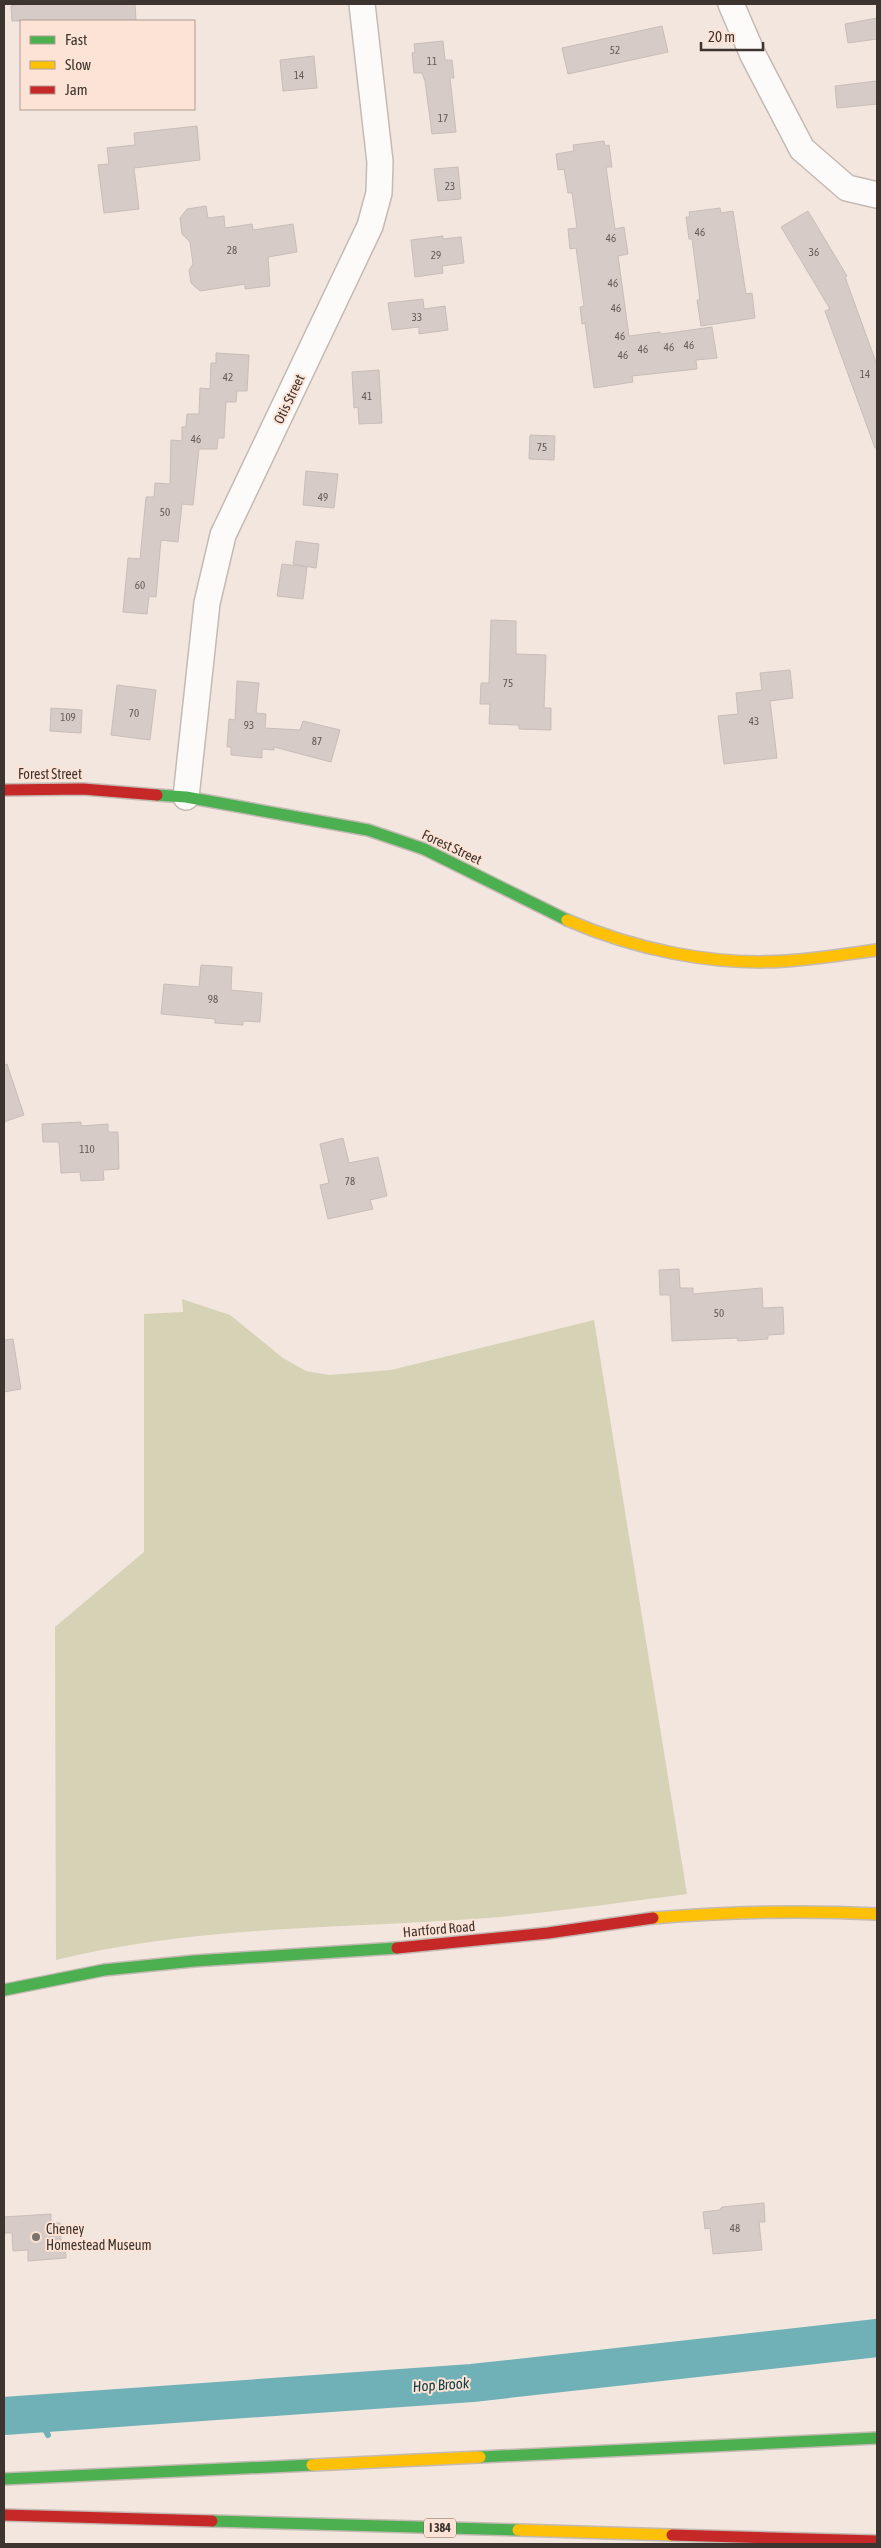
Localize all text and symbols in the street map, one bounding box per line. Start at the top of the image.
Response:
legend [20,20,195,110]
scale bar [701,20,764,52]
text: 20 m [708,28,735,45]
text: Fast [65,31,87,48]
house number: 52 [610,44,620,56]
house number: 11 [427,55,437,67]
text: Slow [65,56,91,73]
house number: 14 [294,69,304,81]
text: Jam [65,81,88,98]
house number: 17 [438,112,448,124]
house number: 23 [445,180,455,192]
house number: 46 [695,226,705,238]
house number: 46 [606,232,616,244]
house number: 28 [227,244,237,256]
house number: 36 [809,246,819,258]
house number: 29 [431,249,441,261]
house number: 46 [608,277,618,289]
house number: 46 [611,302,621,314]
house number: 33 [412,311,422,323]
house number: 46 [615,330,625,342]
house number: 46 [684,339,694,351]
house number: 46 [664,341,674,353]
house number: 46 [638,343,648,355]
house number: 46 [618,349,628,361]
house number: 14 [860,368,870,380]
house number: 42 [223,371,233,383]
street label: Otis Street [270,372,308,426]
house number: 41 [362,390,372,402]
house number: 46 [191,433,201,445]
house number: 75 [537,441,547,453]
house number: 49 [318,491,328,503]
house number: 50 [160,506,170,518]
house number: 60 [135,579,145,591]
house number: 75 [503,677,513,689]
house number: 70 [129,707,139,719]
house number: 109 [60,711,76,723]
house number: 43 [749,715,759,727]
house number: 93 [244,719,254,731]
house number: 87 [312,735,322,747]
street label: Forest Street [18,766,82,782]
street label: Forest Street [420,826,484,868]
house number: 98 [208,993,218,1005]
house number: 110 [79,1143,95,1155]
house number: 78 [345,1175,355,1187]
house number: 50 [714,1307,724,1319]
street label: Hartford Road [402,1918,476,1940]
place label: Cheney Homestead Museum [46,2221,152,2253]
house number: 48 [730,2222,740,2234]
marker: Cheney Homestead Museum [30,2231,42,2243]
water label: Hop Brook [412,2374,470,2395]
road number: I 384 [424,2518,456,2538]

